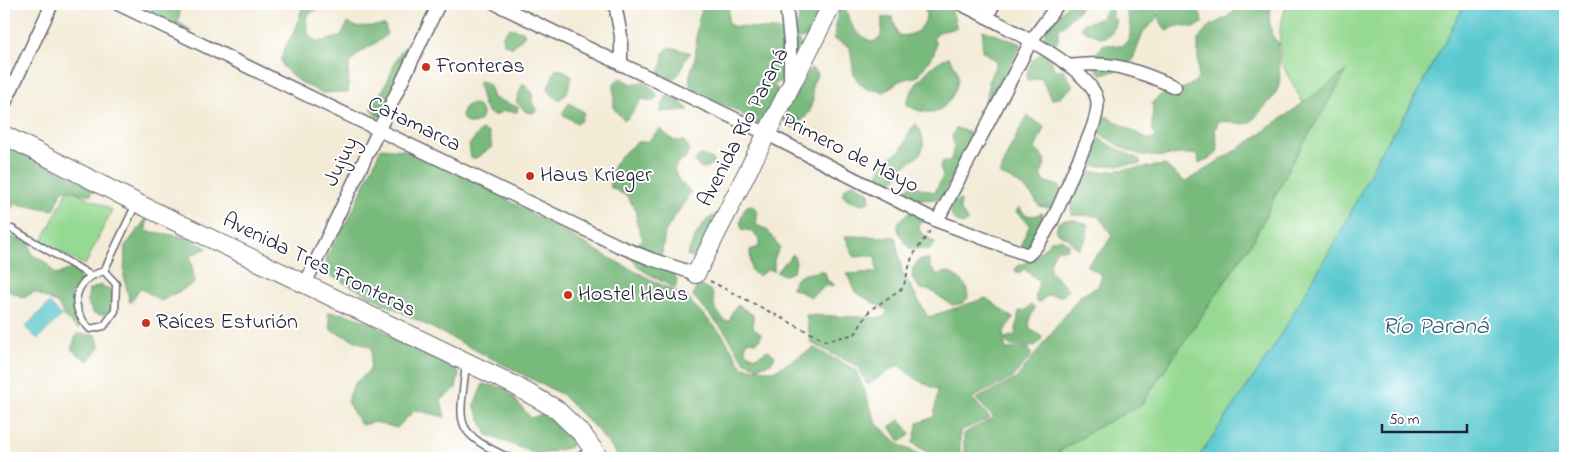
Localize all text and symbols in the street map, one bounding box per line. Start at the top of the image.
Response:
street label: Avenida Río Paraná [690,43,798,213]
place label: Fronteras [435,51,525,83]
marker: Fronteras [420,61,432,73]
street label: Catamarca [362,89,466,161]
street label: Primero de Mayo [775,106,924,203]
street label: Jujuy [316,131,369,193]
place label: Haus Krieger [540,160,652,193]
marker: Haus Krieger [524,170,536,182]
street label: Avenida Tres Fronteras [217,205,421,327]
place label: Hostel Haus [578,279,688,311]
marker: Hostel Haus [562,289,574,301]
place label: Raíces Esturión [156,307,298,339]
water label: Río Paraná [1382,310,1490,345]
marker: Raíces Esturión [140,317,152,329]
scale bar [1382,402,1466,434]
text: 50 m [1389,409,1420,431]

